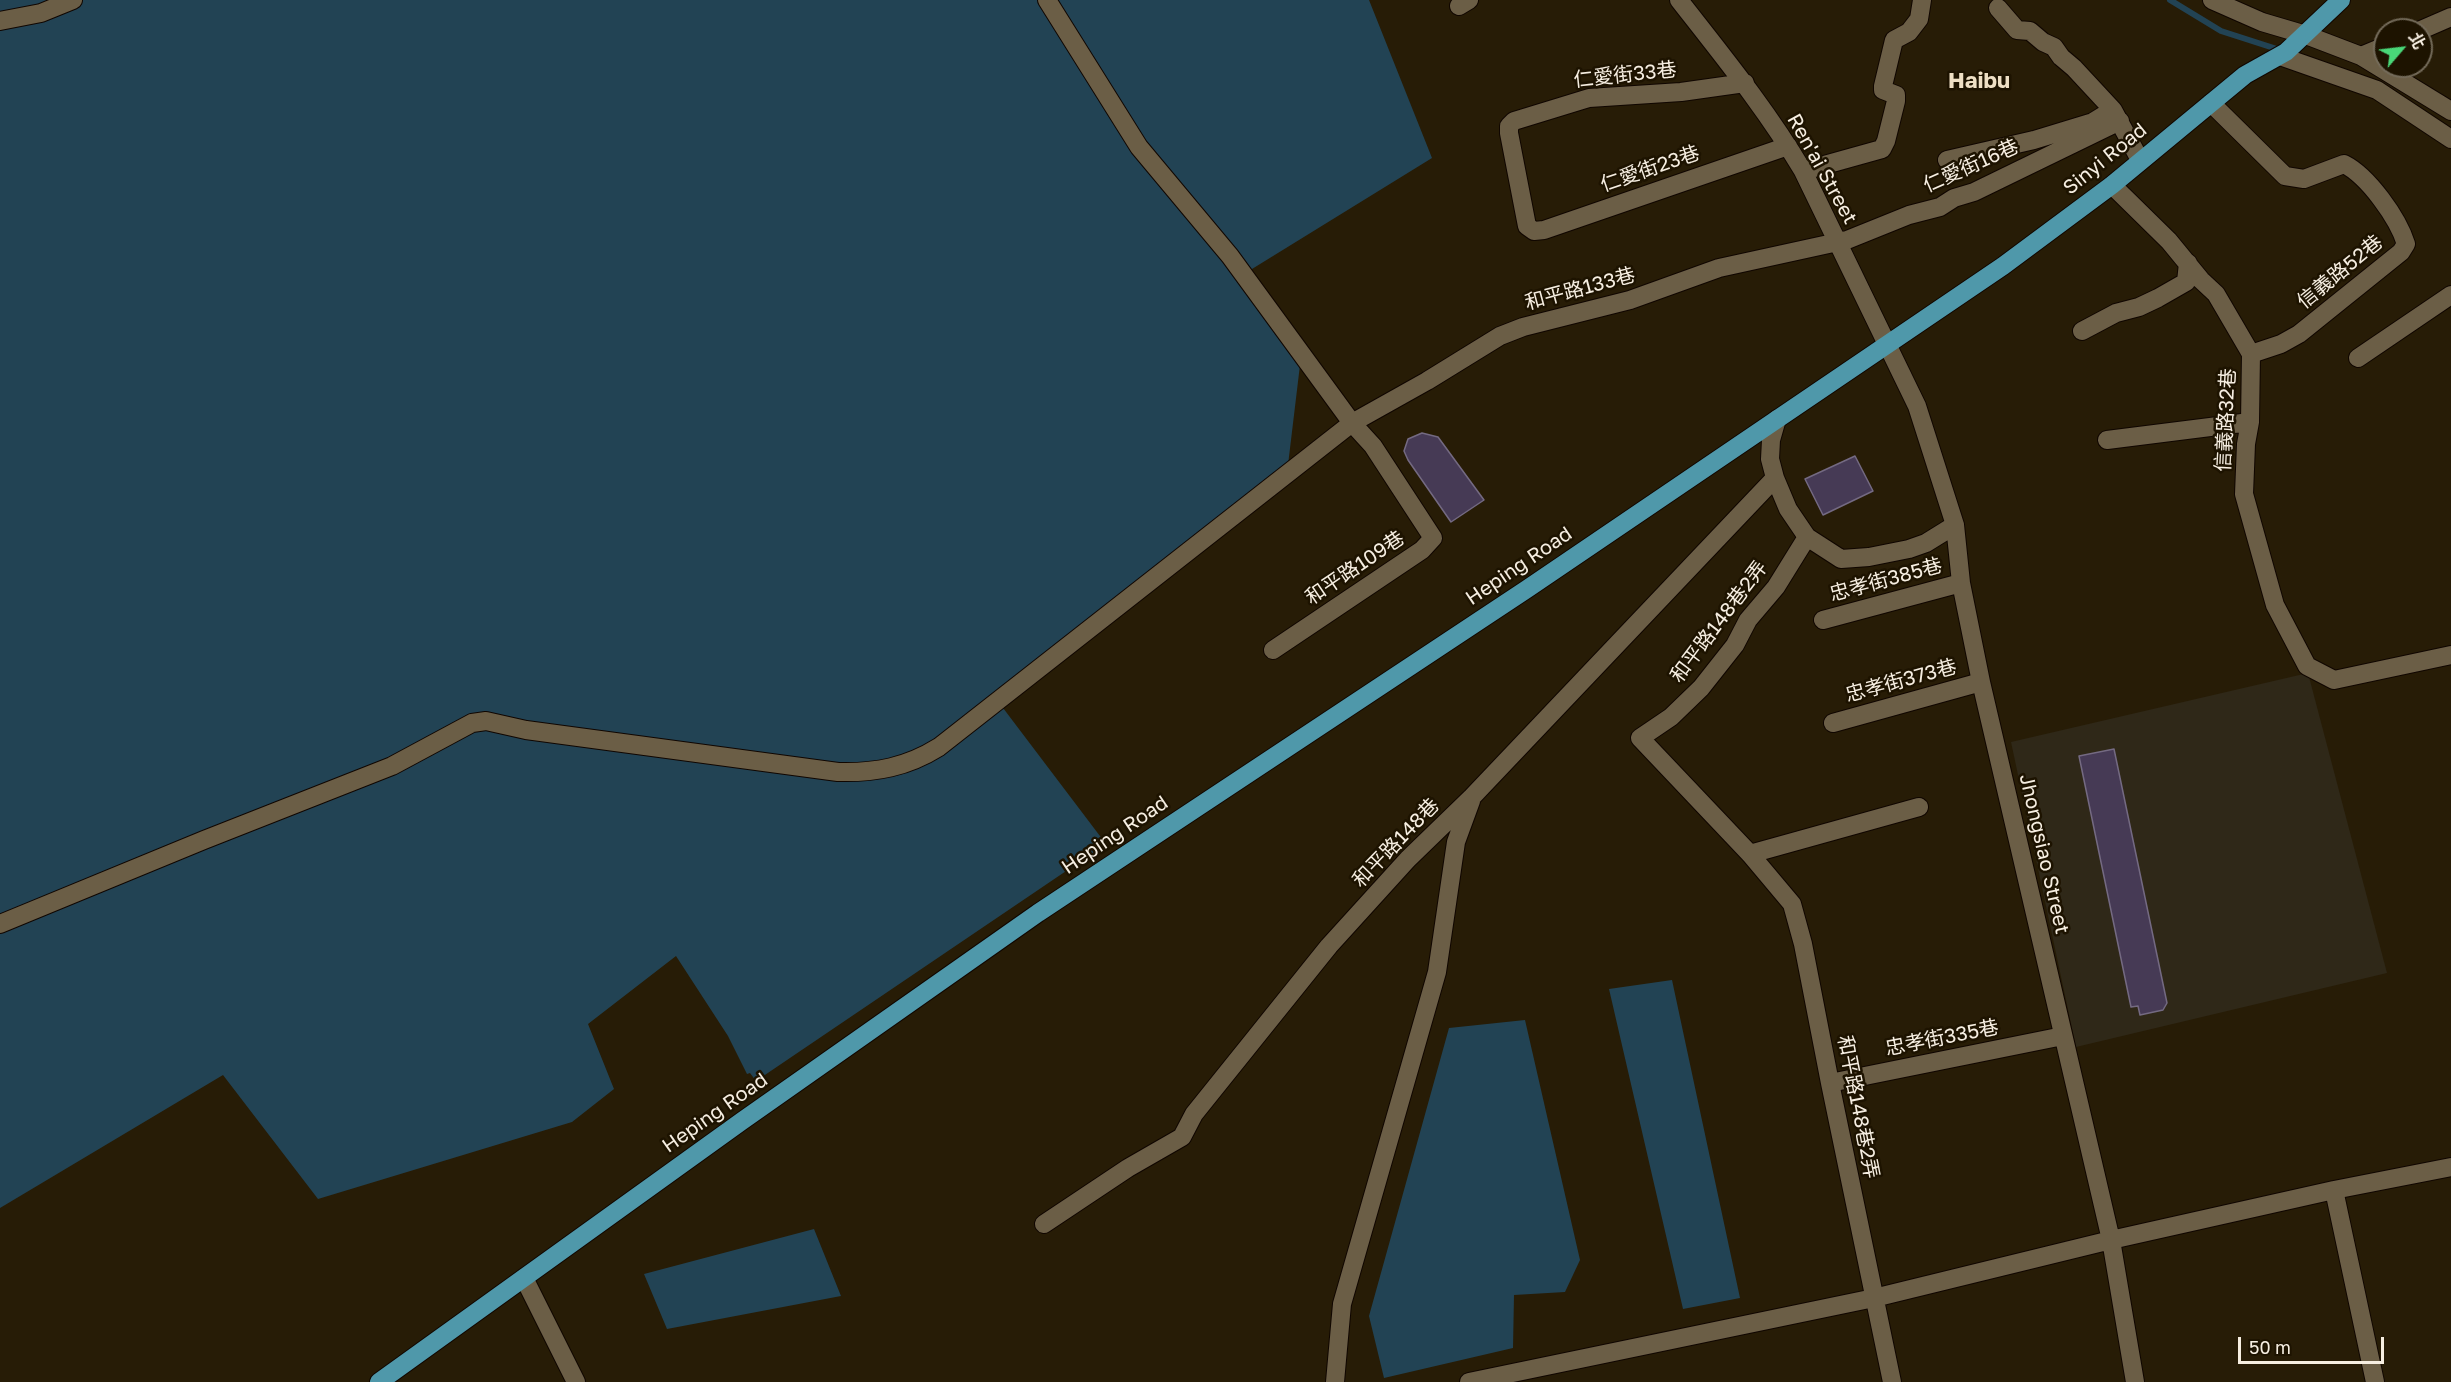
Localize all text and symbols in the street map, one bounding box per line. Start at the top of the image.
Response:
north arrow [2373,18,2433,78]
text: 北 [2405,29,2430,52]
street label: 仁愛街33巷 [1572,58,1678,92]
district label: Haibu [1948,68,2010,94]
street label: Ren'ai Street [1782,110,1862,228]
street label: Sinyi Road [2058,118,2152,200]
street label: 仁愛街16巷 [1920,134,2022,198]
street label: 仁愛街23巷 [1597,141,1703,197]
street label: 信義路52巷 [2292,230,2388,314]
street label: 和平路133巷 [1522,263,1638,315]
street label: 信義路32巷 [2211,368,2241,472]
street label: Heping Road [1461,522,1577,610]
street label: 和平路109巷 [1301,526,1409,610]
street label: 忠孝街385巷 [1827,553,1945,607]
street label: 和平路148巷2弄 [1666,557,1772,687]
street label: 忠孝街373巷 [1843,655,1959,707]
street label: Jhongsiao Street [2014,772,2074,936]
street label: Heping Road [1057,791,1173,879]
street label: 和平路148巷 [1348,794,1444,892]
street label: 忠孝街335巷 [1883,1015,2001,1061]
street label: 和平路148巷2弄 [1832,1033,1884,1181]
street label: Heping Road [658,1068,772,1158]
scale bar [2241,1325,2386,1363]
text: 50 m [2249,1336,2291,1358]

